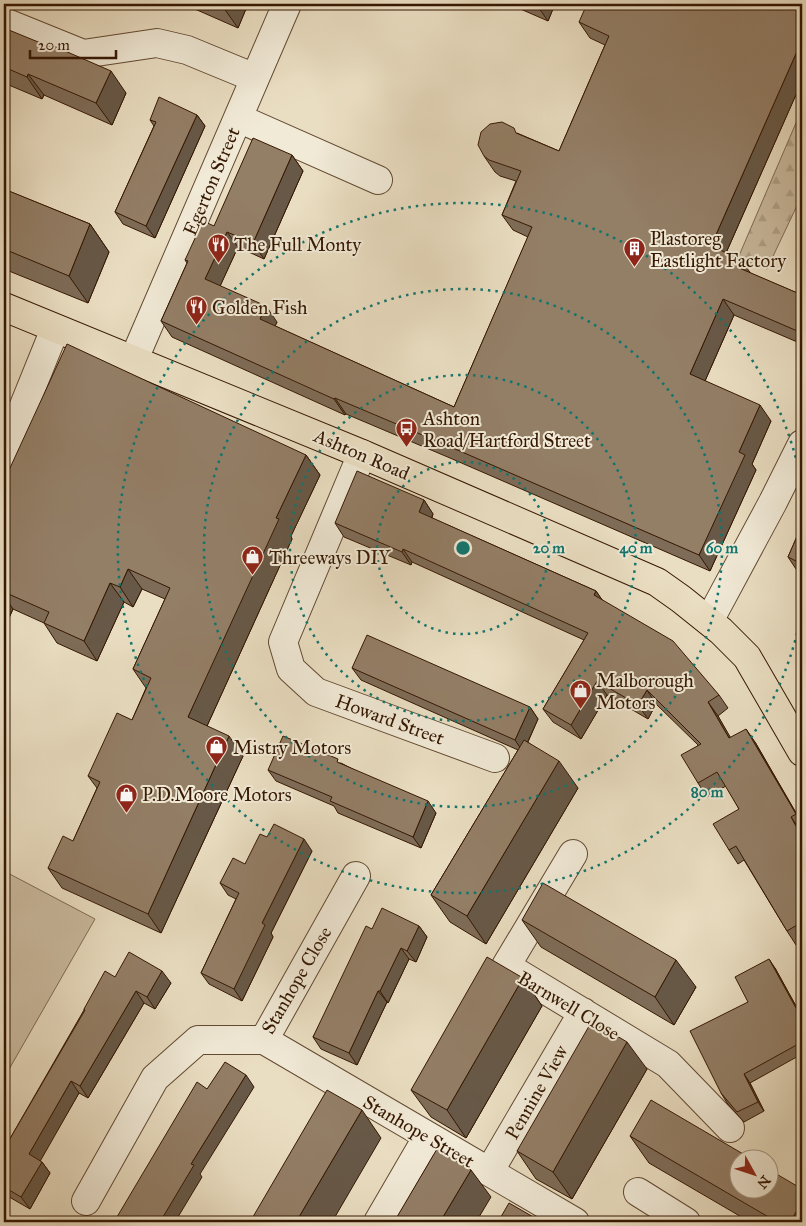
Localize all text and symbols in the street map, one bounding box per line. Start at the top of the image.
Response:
scale bar [30,28,116,60]
text: 20 m [38,36,70,54]
street label: Egerton Street [178,123,246,239]
place label: Plastoreg Eastlight Factory [650,227,787,273]
restaurant icon: The Full Monty [206,232,230,263]
place label: The Full Monty [234,233,362,256]
building icon: Plastoreg Eastlight Factory [622,237,646,268]
restaurant icon: Golden Fish [184,295,208,326]
place label: Golden Fish [212,296,308,319]
place label: Ashton Road/Hartford Street [422,407,591,452]
bus stop icon: Ashton Road/Hartford Street [395,417,419,448]
street label: Ashton Road [310,424,413,485]
centre of rings [454,539,472,557]
text: 20 m [533,539,565,557]
text: 40 m [620,539,653,558]
text: 60 m [706,539,739,557]
shop icon: Threeways DIY [241,545,265,576]
place label: Threeways DIY [269,546,391,569]
place label: Malborough Motors [596,669,694,714]
shop icon: Malborough Motors [568,679,592,710]
street label: Howard Street [332,689,448,750]
shop icon: Mistry Motors [205,735,229,766]
place label: Mistry Motors [233,736,351,759]
shop icon: P.D.Moore Motors [114,782,138,813]
place label: P.D.Moore Motors [142,783,292,806]
text: 80 m [691,783,724,801]
street label: Stanhope Close [256,922,336,1038]
street label: Barnwell Close [514,966,624,1045]
street label: Pennine View [500,1041,573,1144]
street label: Stanhope Street [359,1090,479,1173]
north arrow [728,1148,778,1198]
text: N [753,1172,774,1192]

